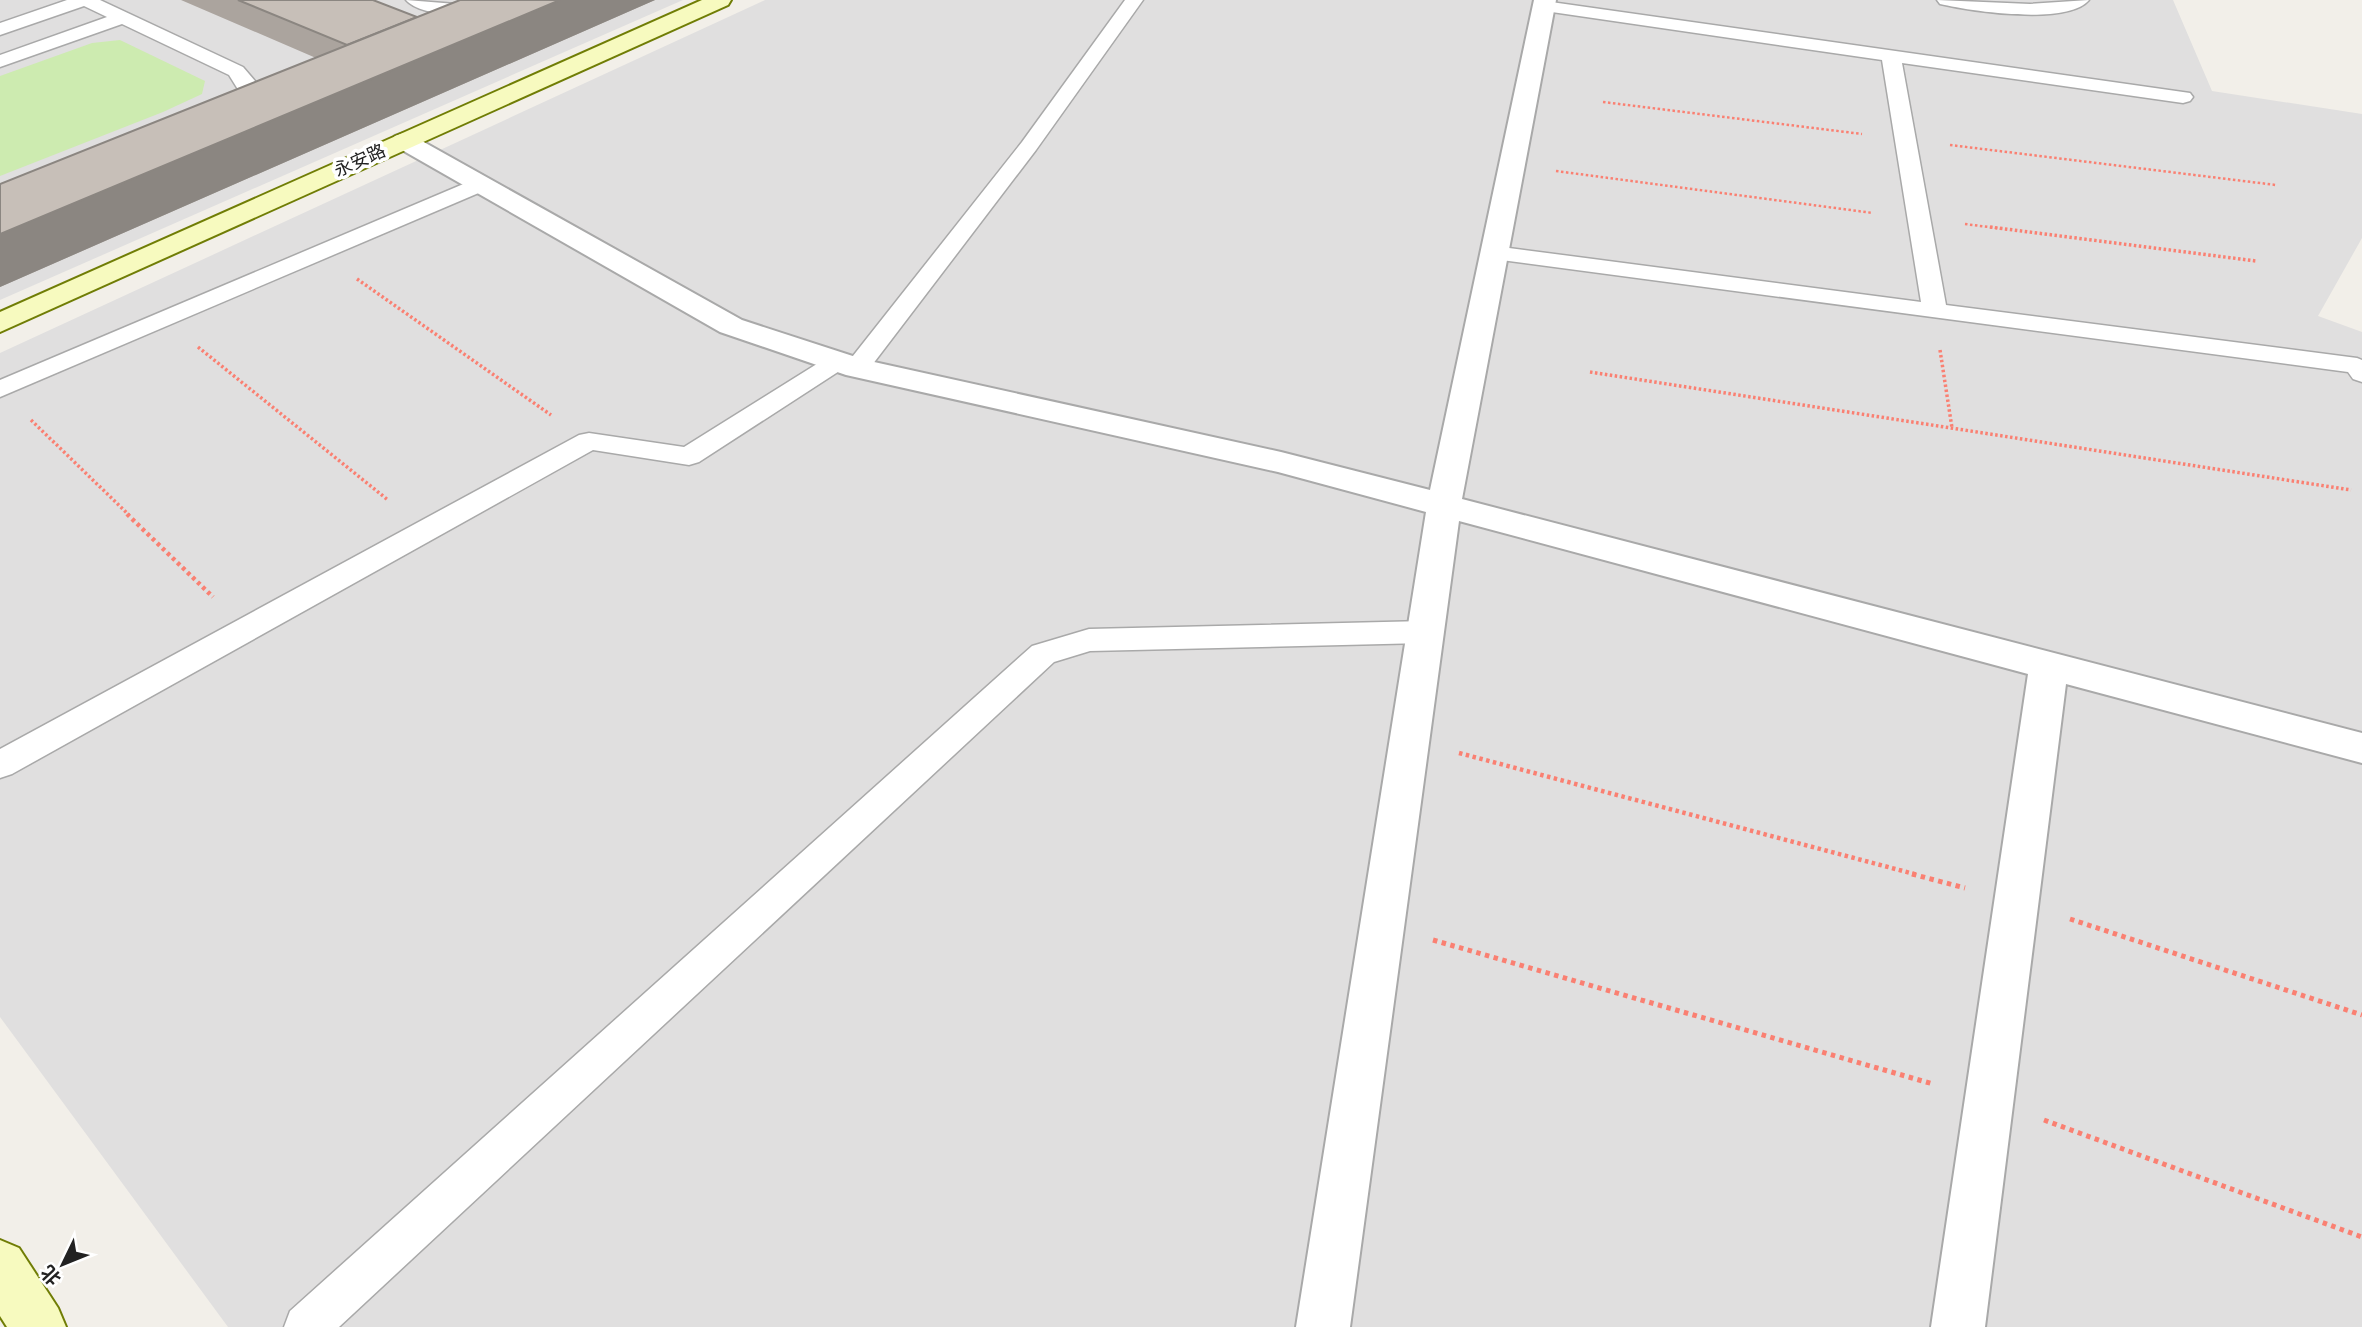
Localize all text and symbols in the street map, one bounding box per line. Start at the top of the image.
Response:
street label: 永安路 [330,139,390,183]
north arrow [28,1229,98,1299]
text: 北 [35,1258,68,1291]

